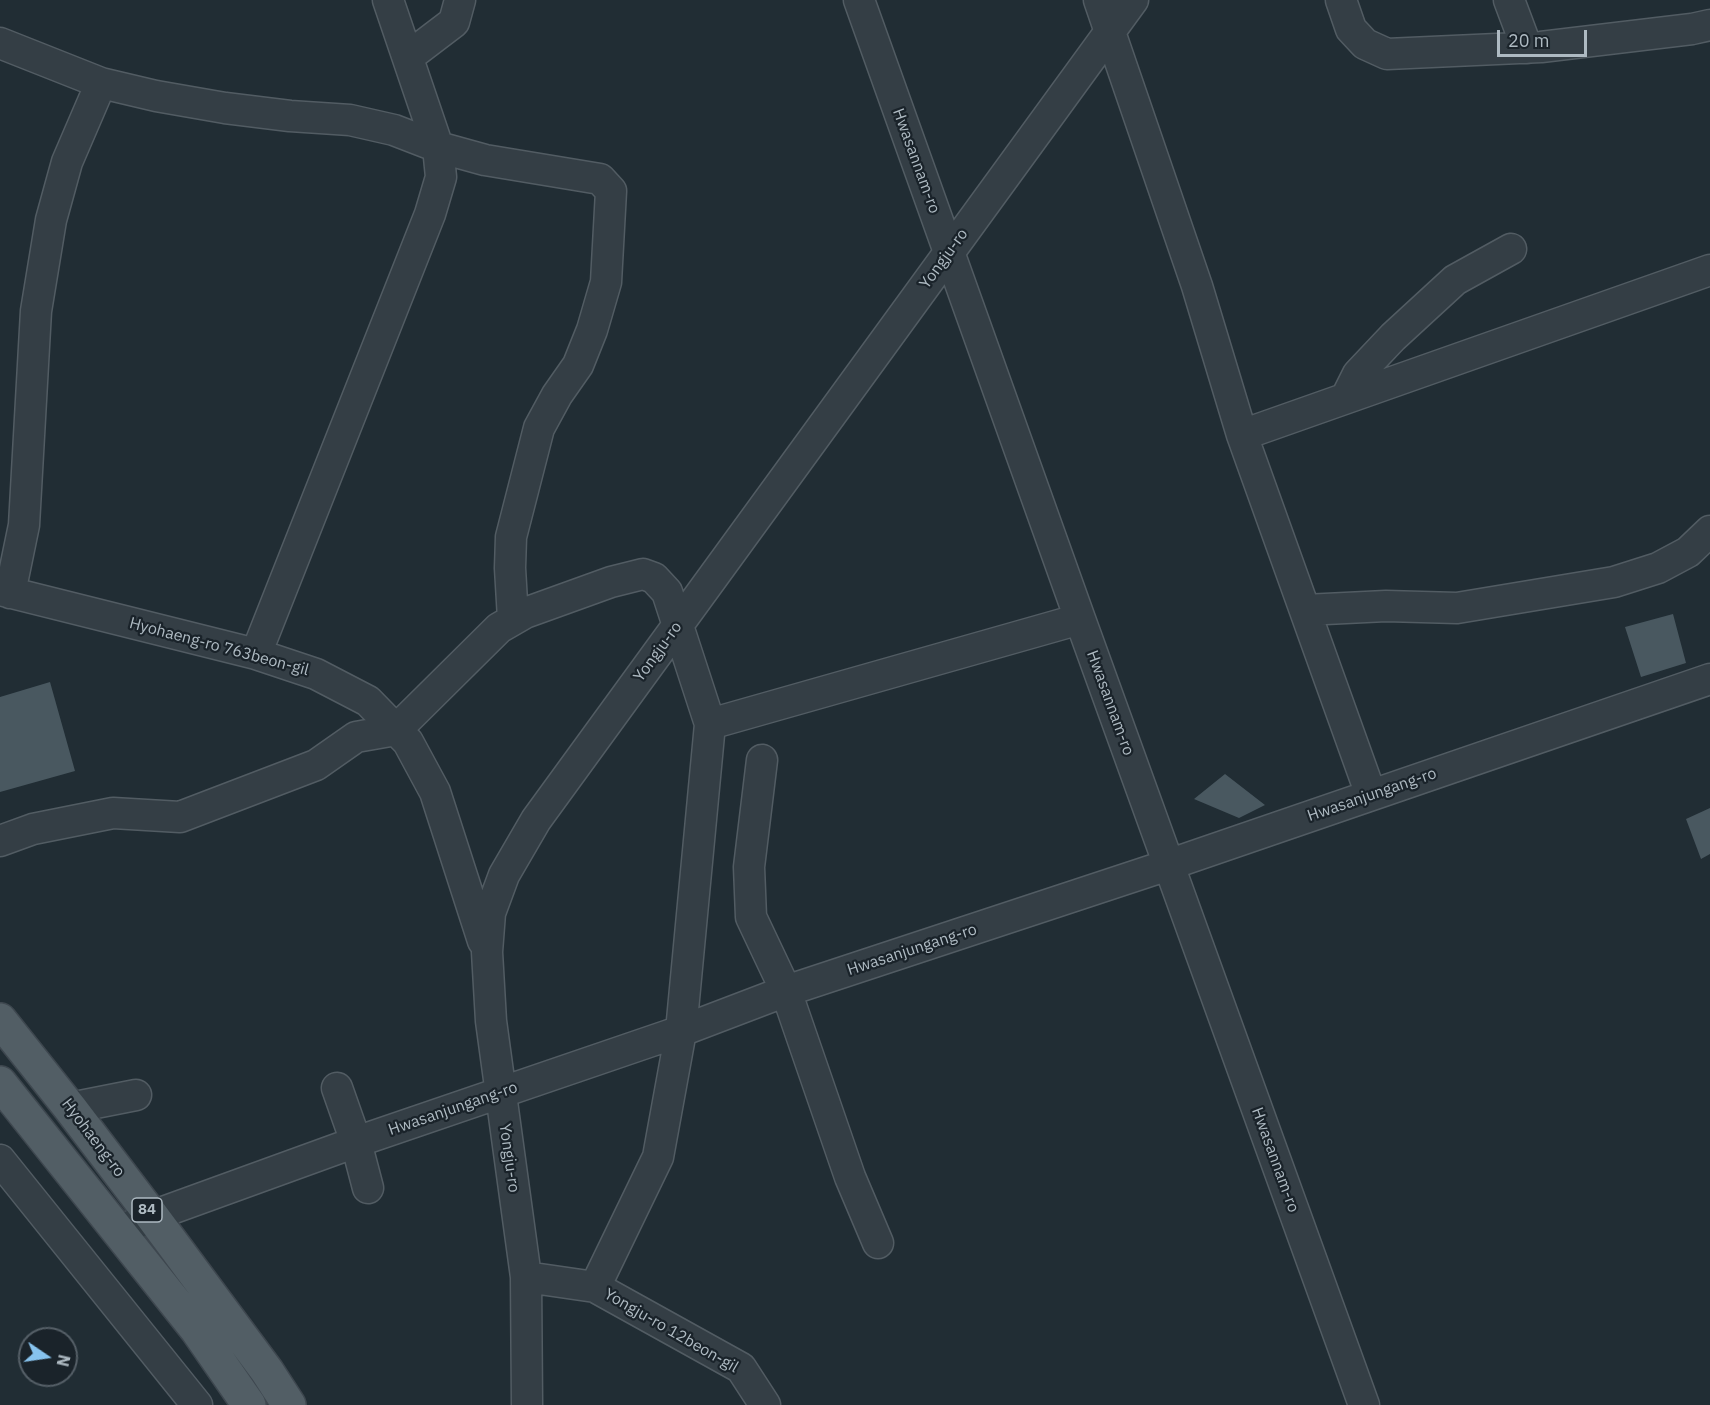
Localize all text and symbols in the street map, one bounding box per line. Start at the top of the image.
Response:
scale bar [1500,18,1590,56]
text: 20 m [1508,29,1550,52]
street label: Hwasannam-ro [888,106,944,216]
street label: Yongju-ro [916,225,972,293]
street label: Hyohaeng-ro 763beon-gil [127,614,311,680]
street label: Yongju-ro [630,618,686,686]
street label: Hwasannam-ro [1082,648,1138,758]
street label: Hwasanjungang-ro [1305,764,1439,826]
street label: Hwasanjungang-ro [845,920,979,980]
street label: Hwasanjungang-ro [386,1078,520,1140]
street label: Hyohaeng-ro [57,1095,129,1181]
street label: Hwasannam-ro [1247,1105,1303,1215]
street label: Yongju-ro [495,1122,523,1194]
road number: 84 [132,1198,162,1222]
street label: Yongju-ro 12beon-gil [600,1285,742,1377]
north arrow [18,1327,78,1387]
text: N [53,1353,75,1368]

